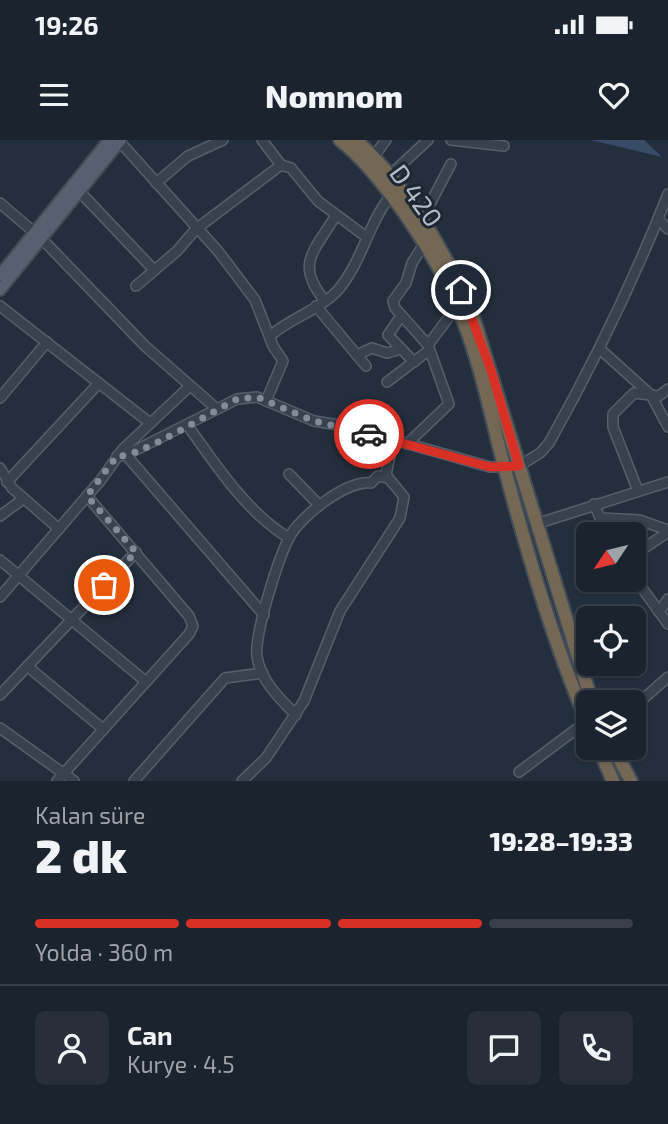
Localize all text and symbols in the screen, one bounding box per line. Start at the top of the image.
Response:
text: 19:26 [35,9,99,40]
icon: menu [35,76,73,114]
text: Nomnom [265,76,403,114]
icon: heart [595,76,633,114]
street label: D 420 [384,158,450,232]
pin [431,260,491,320]
icon: home [442,271,480,309]
courier [334,399,404,469]
icon: car [350,415,388,453]
north arrow [576,522,646,592]
map controls [576,522,646,760]
pin [74,555,134,615]
icon: bag [85,566,123,604]
button: locate [576,606,646,676]
button: layers [576,690,646,760]
text: Kalan süre [35,801,145,829]
text: 19:28–19:33 [490,825,633,856]
text: 2 dk [35,827,127,882]
text: Yolda · 360 m [35,938,173,966]
button: person [35,1011,109,1085]
button: chat [467,1011,541,1085]
button: phone [559,1011,633,1085]
text: Can [127,1019,173,1050]
text: Kurye · 4.5 [127,1050,235,1078]

